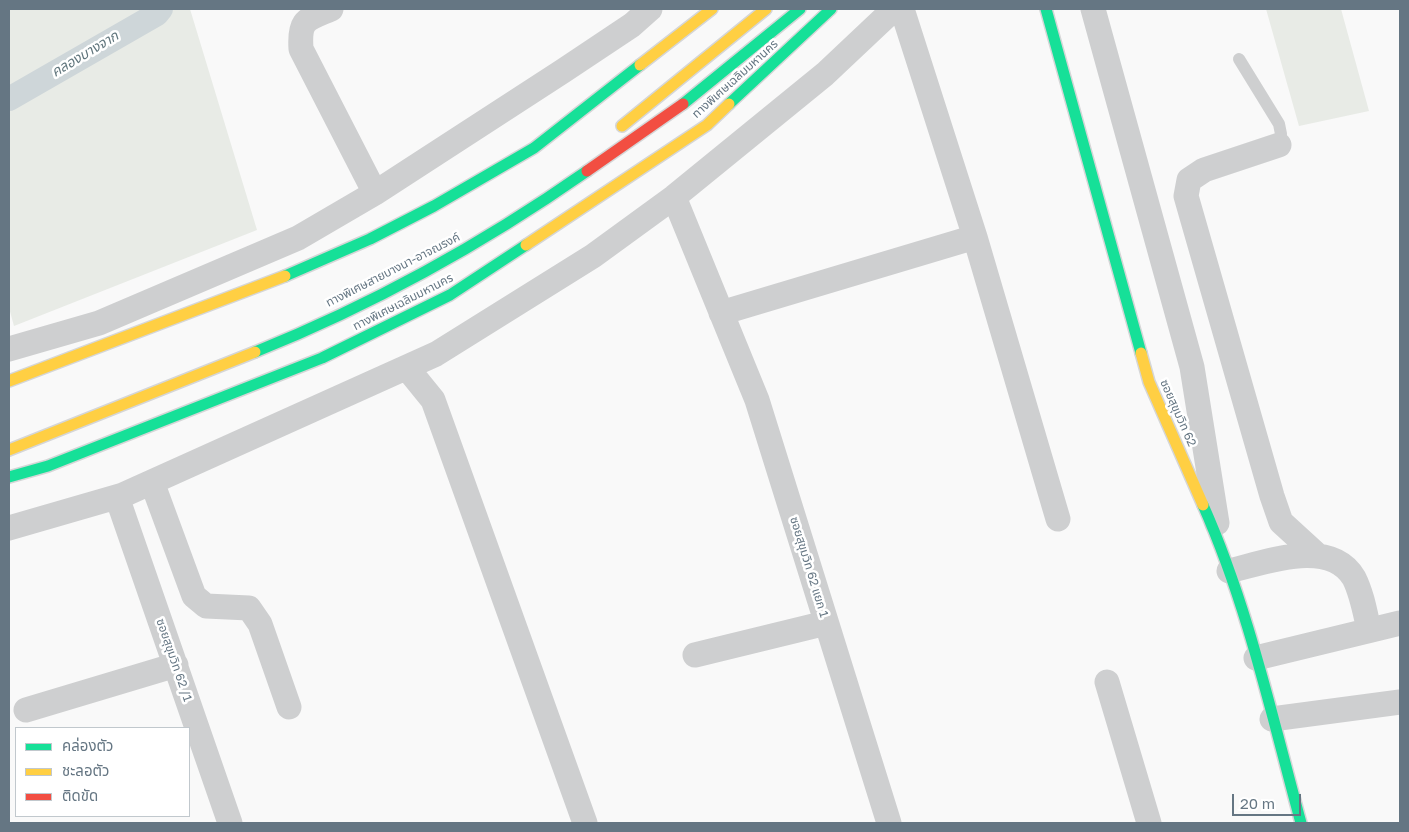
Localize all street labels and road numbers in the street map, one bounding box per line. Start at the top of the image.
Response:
street label: ทางพิเศษเฉลิมมหานคร [689,37,781,121]
street label: ทางพิเศษสายบางนา-อาจณรงค์ [324,230,462,310]
street label: ทางพิเศษเฉลิมมหานคร [351,271,455,333]
street label: ซอยสุขุมวิท 62 [1157,377,1199,449]
street label: ซอยสุขุมวิท 62 แยก 1 [787,515,831,619]
street label: ซอยสุขุมวิท 62 /1 [153,617,195,703]

